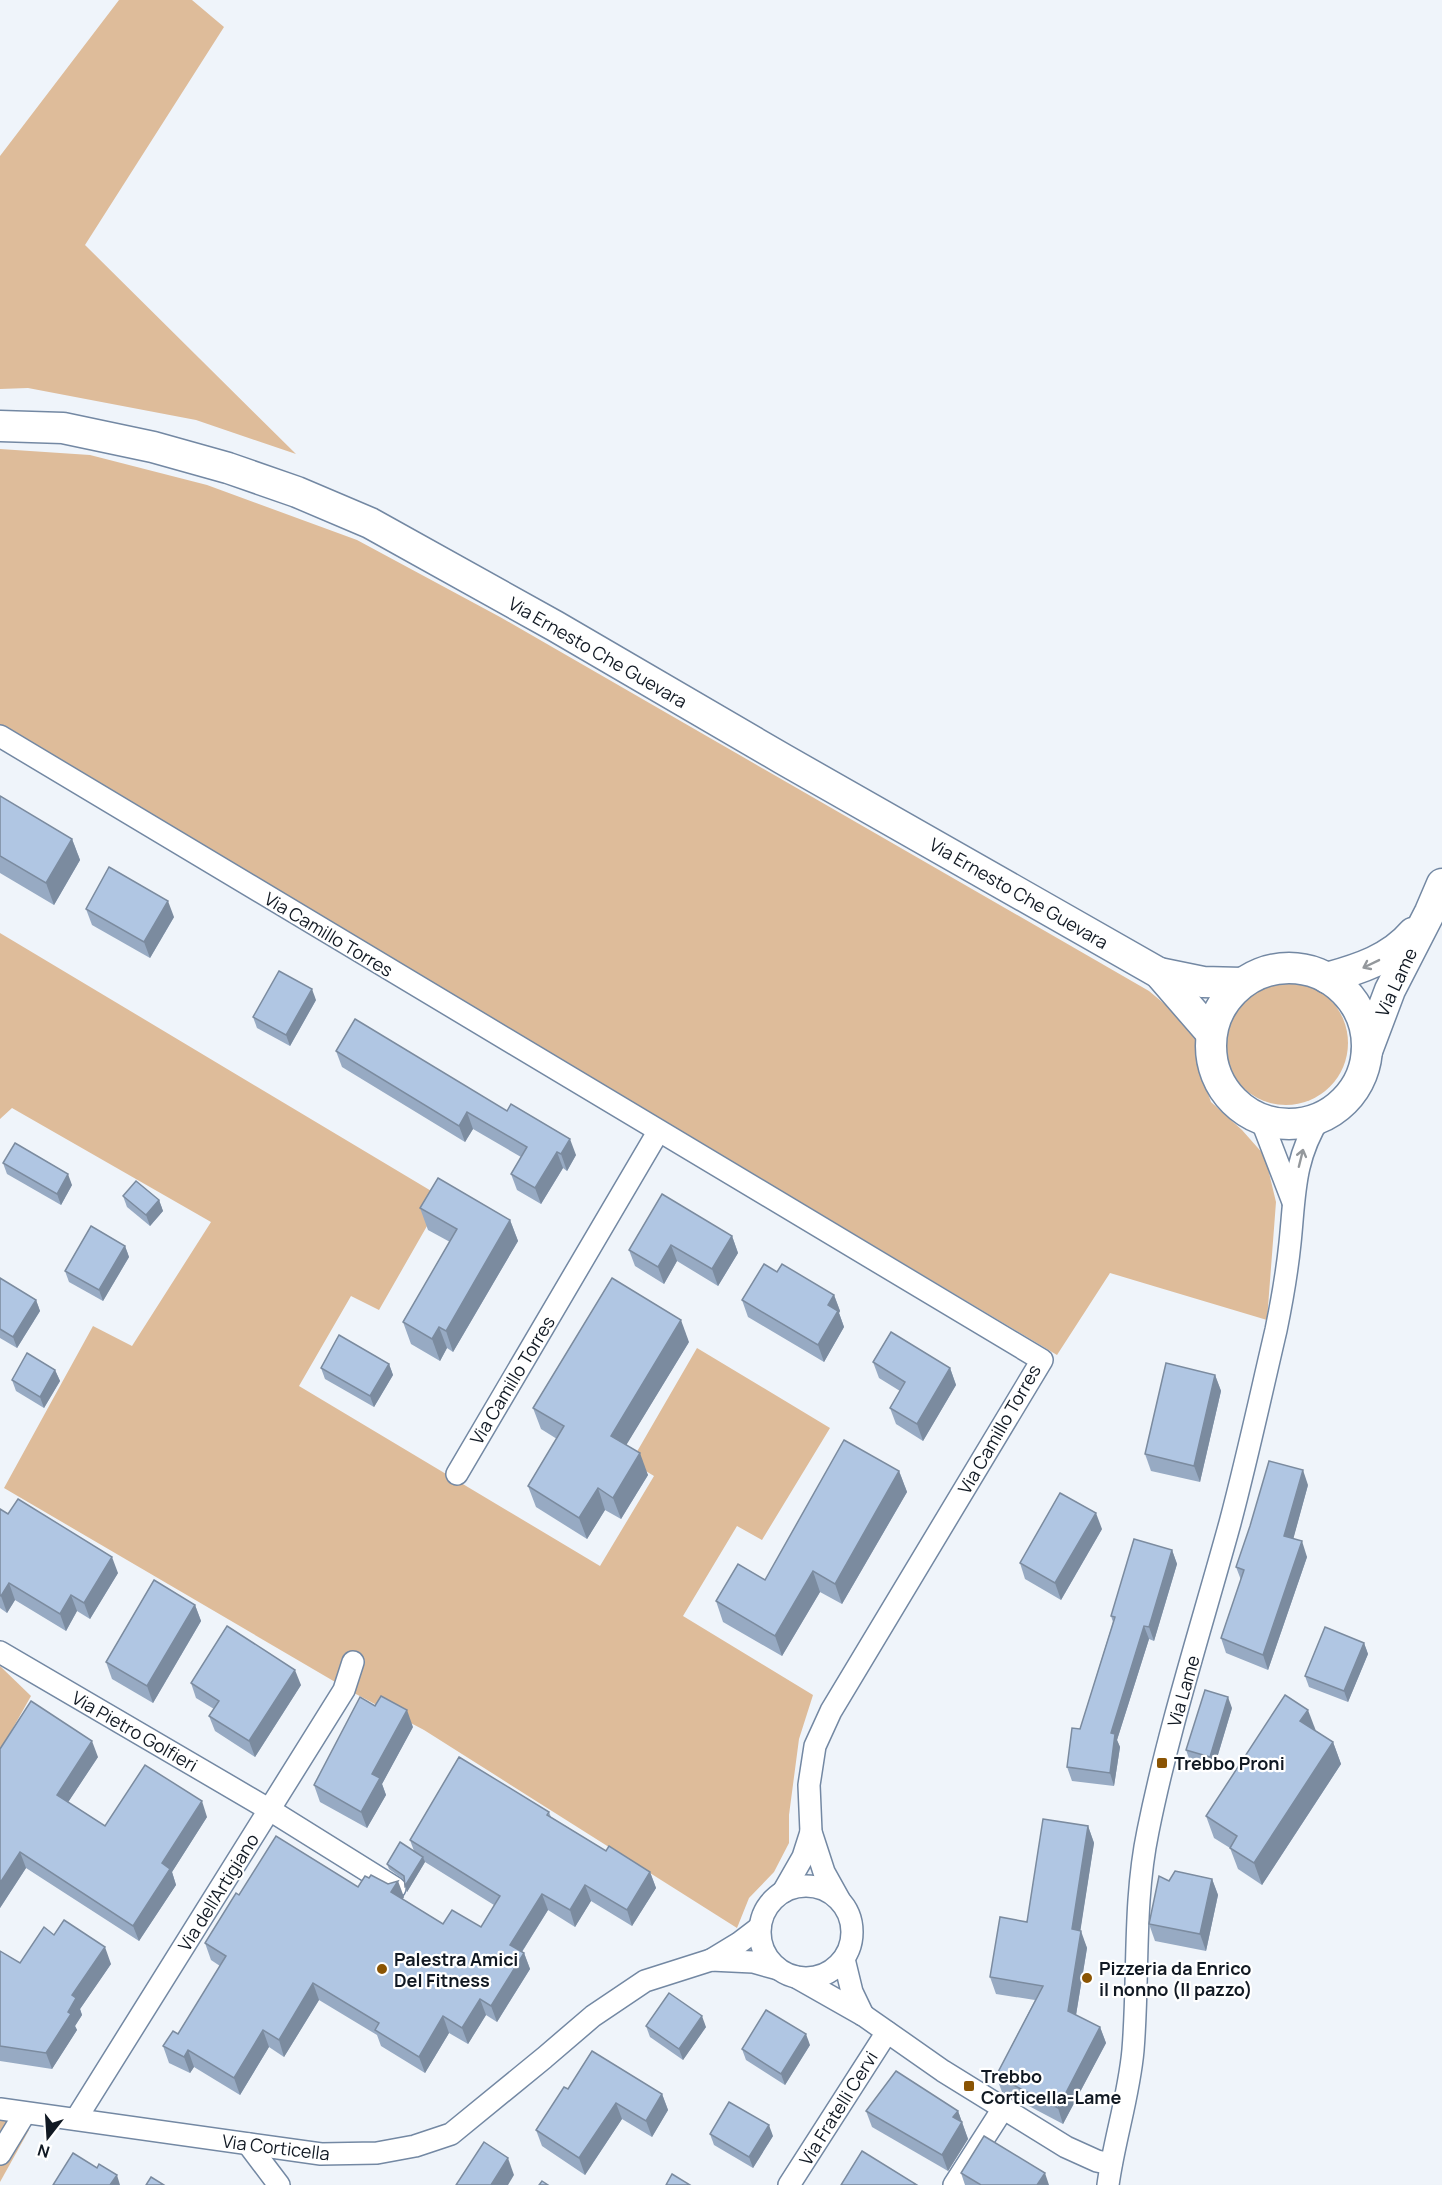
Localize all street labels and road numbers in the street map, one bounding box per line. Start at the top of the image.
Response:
street label: Via Ernesto Che Guevara [504,591,692,713]
street label: Via Ernesto Che Guevara [925,832,1113,954]
street label: Via Camillo Torres [260,886,398,982]
street label: Via Lame [1370,944,1422,1020]
street label: Via Camillo Torres [464,1311,560,1449]
street label: Via Camillo Torres [952,1360,1046,1498]
street label: Via Lame [1161,1653,1205,1729]
street label: Via Pietro Golfieri [68,1685,202,1777]
street label: Via dell'Artigiano [172,1829,264,1955]
street label: Via Fratelli Cervi [793,2046,883,2170]
street label: Via Corticella [221,2128,331,2166]

